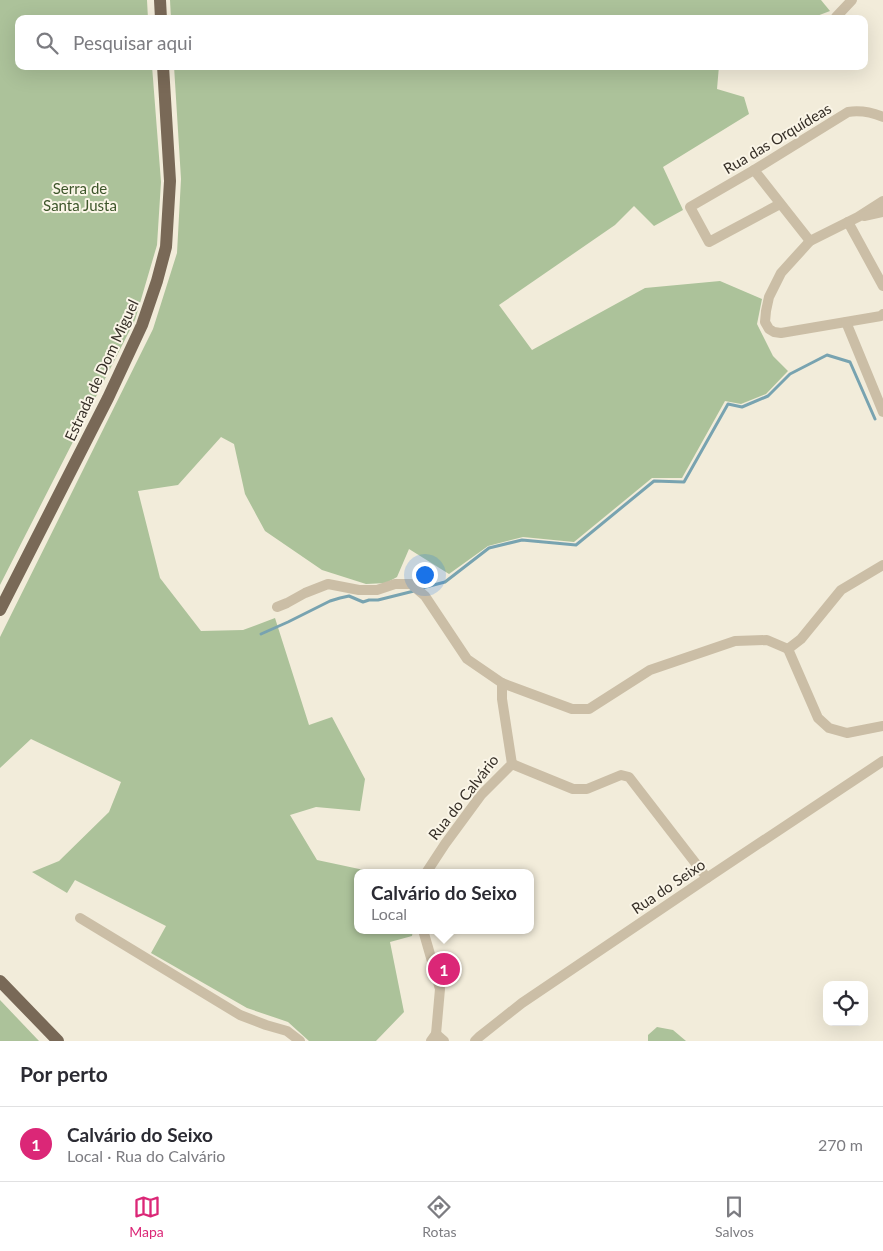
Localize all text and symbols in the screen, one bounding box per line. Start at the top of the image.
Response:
search box [15,15,868,70]
icon: search [33,29,61,57]
text: Pesquisar aqui [73,31,192,54]
street label: Rua das Orquídeas [720,99,834,177]
park label: Serra de Santa Justa [43,179,117,214]
street label: Estrada de Dom Miguel [60,296,142,444]
your location [412,562,438,588]
street label: Rua do Calvário [424,751,502,843]
street label: Rua do Seixo [628,855,708,917]
popup [354,869,534,934]
text: Calvário do Seixo [371,881,517,904]
text: Local [371,904,407,923]
pin: 1 [428,950,460,988]
map controls [823,981,868,1026]
button: locate [823,981,868,1026]
text: Por perto [20,1061,108,1086]
text: Calvário do Seixo [67,1123,213,1146]
text: 1 [31,1135,41,1154]
text: 270 m [818,1135,863,1154]
text: Local · Rua do Calvário [67,1146,225,1165]
tab: Mapa [129,1193,164,1240]
tab: Rotas [422,1193,456,1240]
tab: Salvos [715,1193,754,1240]

